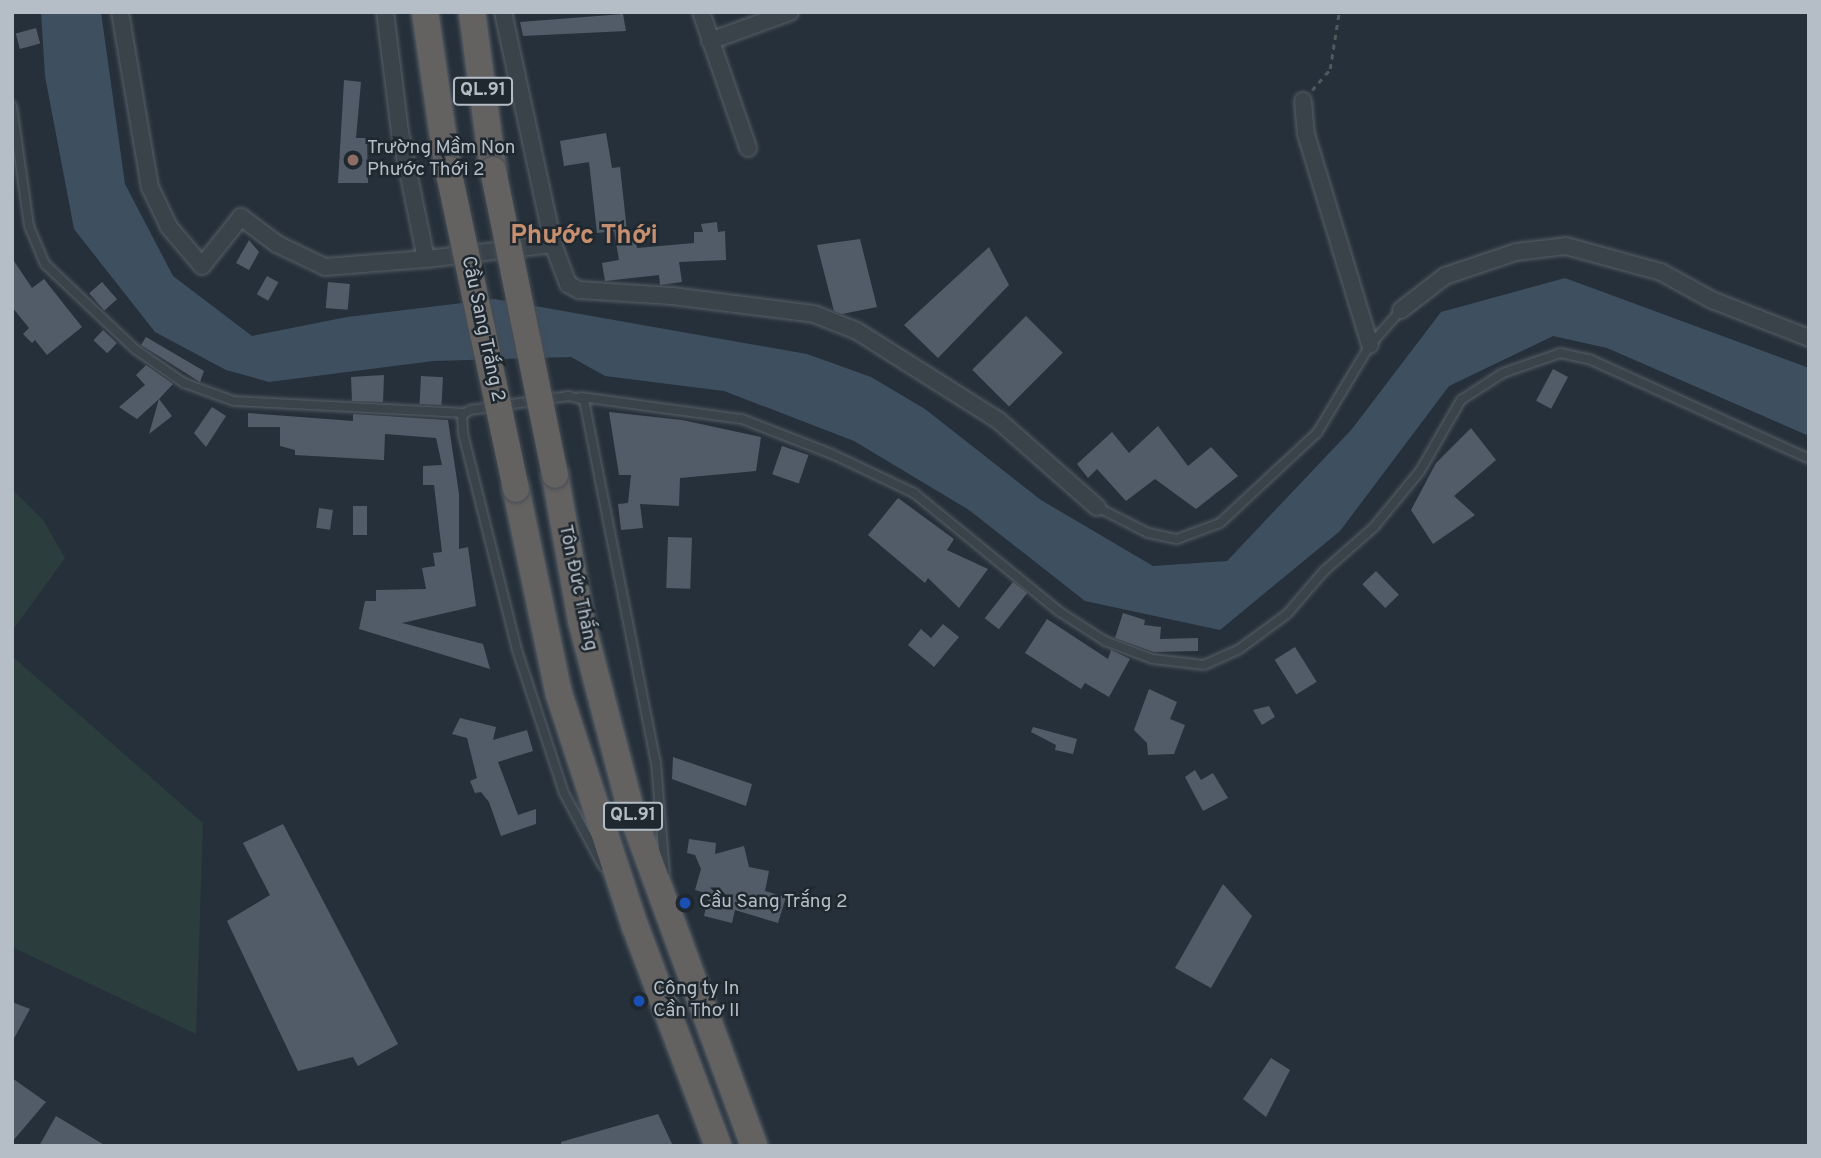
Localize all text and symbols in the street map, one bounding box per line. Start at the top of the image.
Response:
road number: QL.91 [452,76,514,106]
place label: Trường Mầm Non Phước Thới 2 [367,138,516,182]
marker: Trường Mầm Non Phước Thới 2 [345,152,361,168]
district label: Phước Thới [510,221,658,253]
street label: Cầu Sang Trắng 2 [455,254,509,404]
street label: Tôn Đức Thắng [552,522,602,654]
road number: QL.91 [602,802,664,830]
place label: Cầu Sang Trắng 2 [699,892,848,914]
marker: Cầu Sang Trắng 2 [677,895,693,911]
place label: Công ty In Cần Thơ II [653,979,740,1023]
marker: Công ty In Cần Thơ II [631,993,647,1009]

